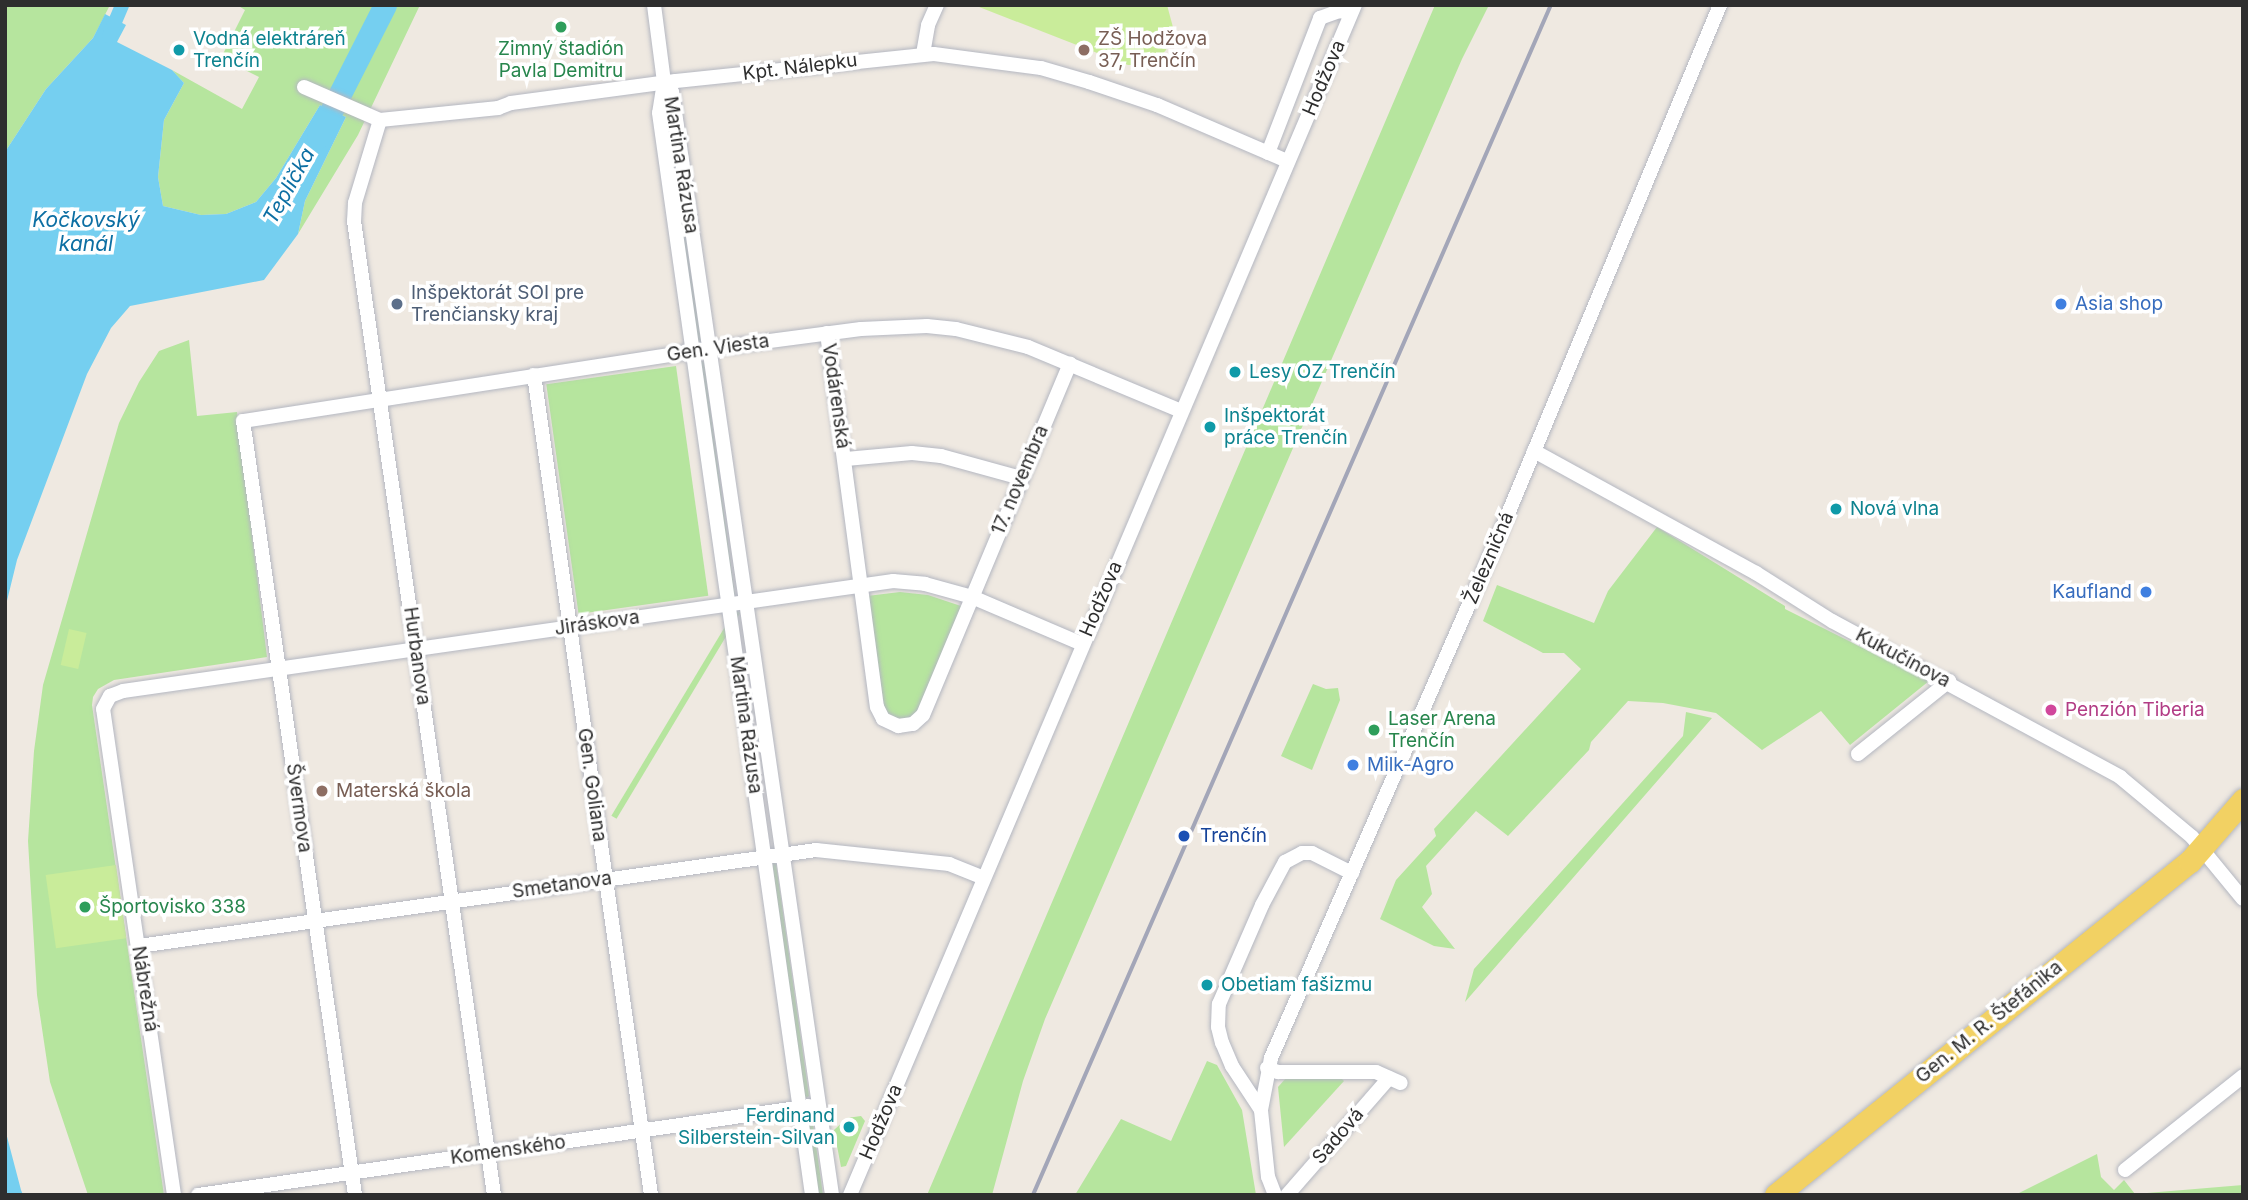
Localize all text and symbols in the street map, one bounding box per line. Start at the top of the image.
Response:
marker: Zimný štadión Pavla Demitru [553,19,569,35]
place label: Vodná elektráreň Trenčín [193,28,346,72]
place label: ZŠ Hodžova 37, Trenčín [1098,28,1207,72]
street label: Hodžova [1298,37,1350,119]
place label: Zimný štadión Pavla Demitru [498,38,624,82]
marker: Vodná elektráreň Trenčín [171,42,187,58]
marker: ZŠ Hodžova 37, Trenčín [1076,42,1092,58]
street label: Kpt. Nálepku [741,49,859,85]
street label: Martina Rázusa [659,95,703,235]
water label: Teplička [258,144,320,228]
water label: Kočkovský kanál [32,207,140,257]
place label: Inšpektorát SOI pre Trenčiansky kraj [411,282,584,326]
place label: Asia shop [2075,293,2163,315]
marker: Inšpektorát SOI pre Trenčiansky kraj [389,296,405,312]
marker: Asia shop [2053,296,2069,312]
street label: Gen. Viesta [665,330,771,366]
street label: Vodárenská [817,342,855,450]
place label: Lesy OZ Trenčín [1249,361,1396,383]
marker: Lesy OZ Trenčín [1227,364,1243,380]
place label: Inšpektorát práce Trenčín [1224,405,1348,449]
marker: Inšpektorát práce Trenčín [1202,419,1218,435]
street label: 17. novembra [987,422,1053,538]
place label: Nová vlna [1850,498,1939,520]
marker: Nová vlna [1828,501,1844,517]
street label: Železničná [1459,509,1519,607]
street label: Hodžova [1075,558,1127,640]
place label: Kaufland [2052,581,2132,603]
marker: Kaufland [2138,584,2154,600]
street label: Hurbanova [399,605,435,707]
street label: Jiráskova [553,606,641,640]
street label: Kukučínova [1852,624,1954,692]
street label: Martina Rázusa [725,655,767,795]
place label: Penzión Tiberia [2065,699,2205,721]
marker: Penzión Tiberia [2043,702,2059,718]
place label: Laser Arena Trenčín [1388,708,1496,752]
marker: Laser Arena Trenčín [1366,722,1382,738]
street label: Gen. Goliana [573,727,611,843]
place label: Milk-Agro [1367,754,1454,776]
marker: Milk-Agro [1345,757,1361,773]
street label: Švermova [281,762,317,854]
place label: Materská škola [336,780,471,802]
marker: Materská škola [314,783,330,799]
place label: Trenčín [1200,825,1267,847]
marker: Trenčín [1174,826,1194,846]
street label: Smetanova [511,867,613,903]
place label: Športovisko 338 [99,896,246,918]
marker: Športovisko 338 [77,899,93,915]
street label: Nábrežná [127,944,163,1034]
street label: Gen. M. R. Štefánika [1911,956,2067,1088]
place label: Obetiam fašizmu [1221,974,1372,996]
marker: Obetiam fašizmu [1199,977,1215,993]
street label: Hodžova [855,1081,907,1163]
street label: Sadová [1307,1103,1369,1169]
place label: Ferdinand Silberstein-Silvan [678,1105,835,1149]
marker: Ferdinand Silberstein-Silvan [841,1119,857,1135]
street label: Komenského [449,1131,567,1169]

